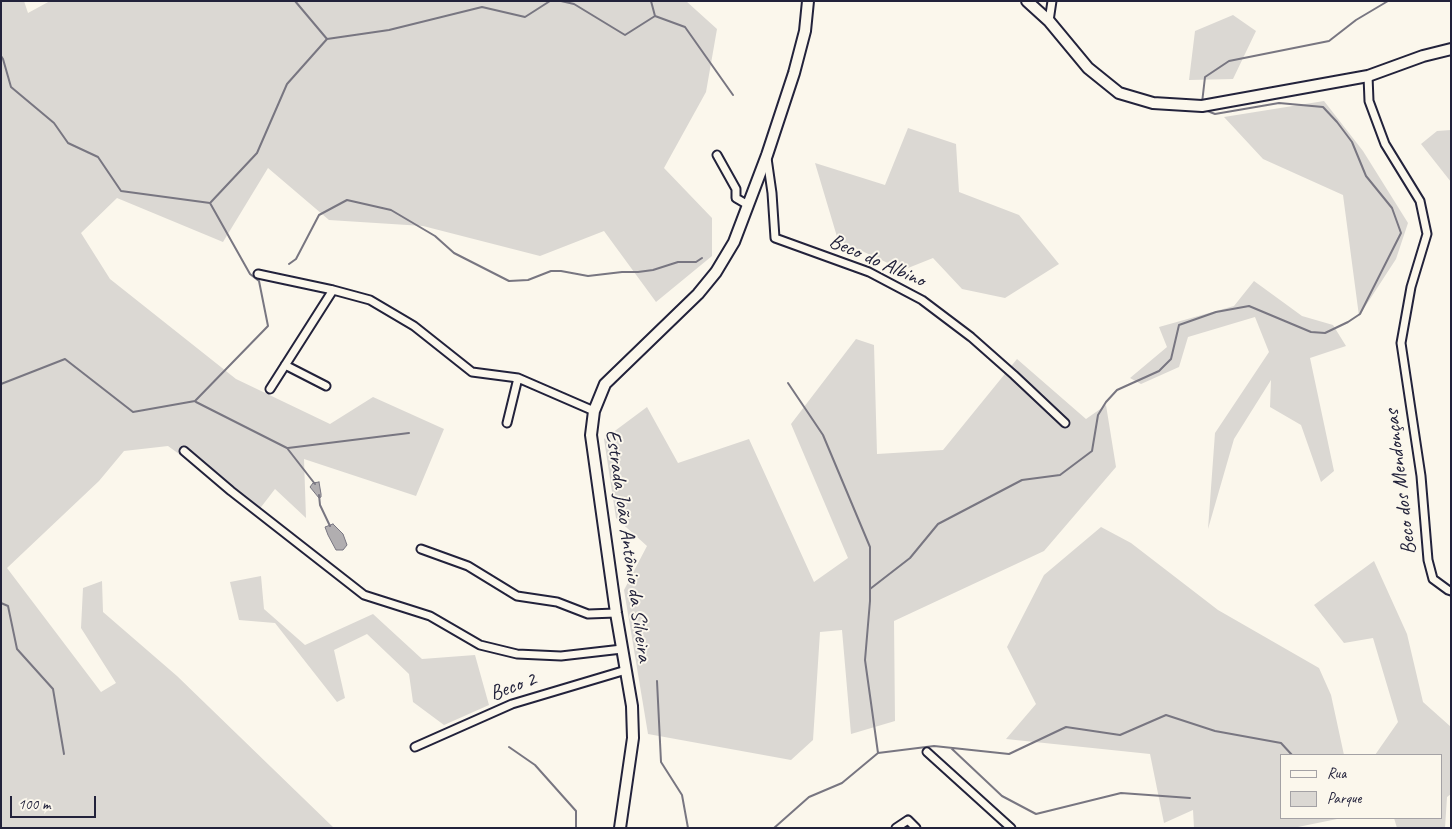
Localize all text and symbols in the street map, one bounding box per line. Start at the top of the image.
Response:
street label: Beco do Albino [825,229,929,293]
street label: Beco dos Mendonças [1380,408,1422,556]
street label: Estrada João Antônio da Silveira [599,428,657,664]
street label: Beco 2 [487,667,539,707]
legend [1280,754,1442,819]
text: Rua [1327,764,1346,783]
scale bar [12,786,99,818]
text: Parque [1327,789,1361,808]
text: 100 m [18,795,50,814]

